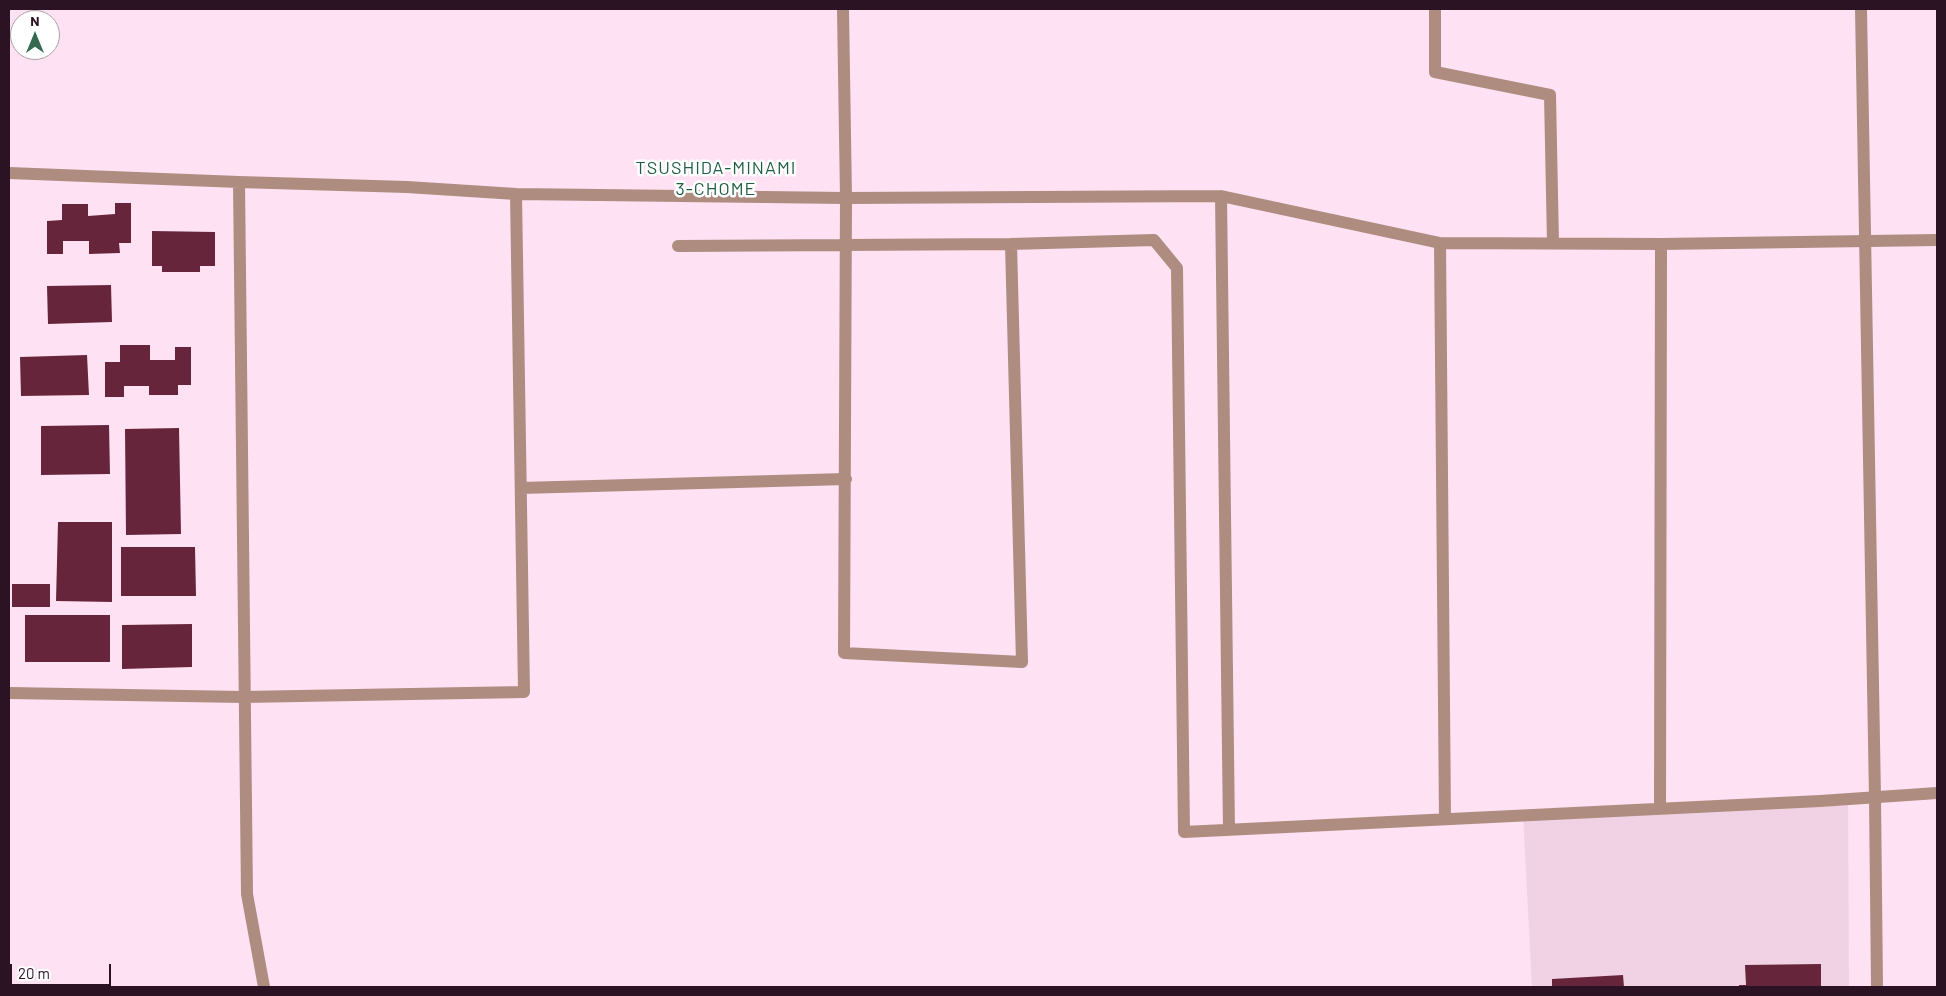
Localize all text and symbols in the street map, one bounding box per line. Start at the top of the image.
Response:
north arrow [10,10,60,60]
text: N [30,12,40,29]
district label: TSUSHIDA-MINAMI 3-CHOME [634,157,798,200]
scale bar [12,954,114,986]
text: 20 m [18,964,50,982]

